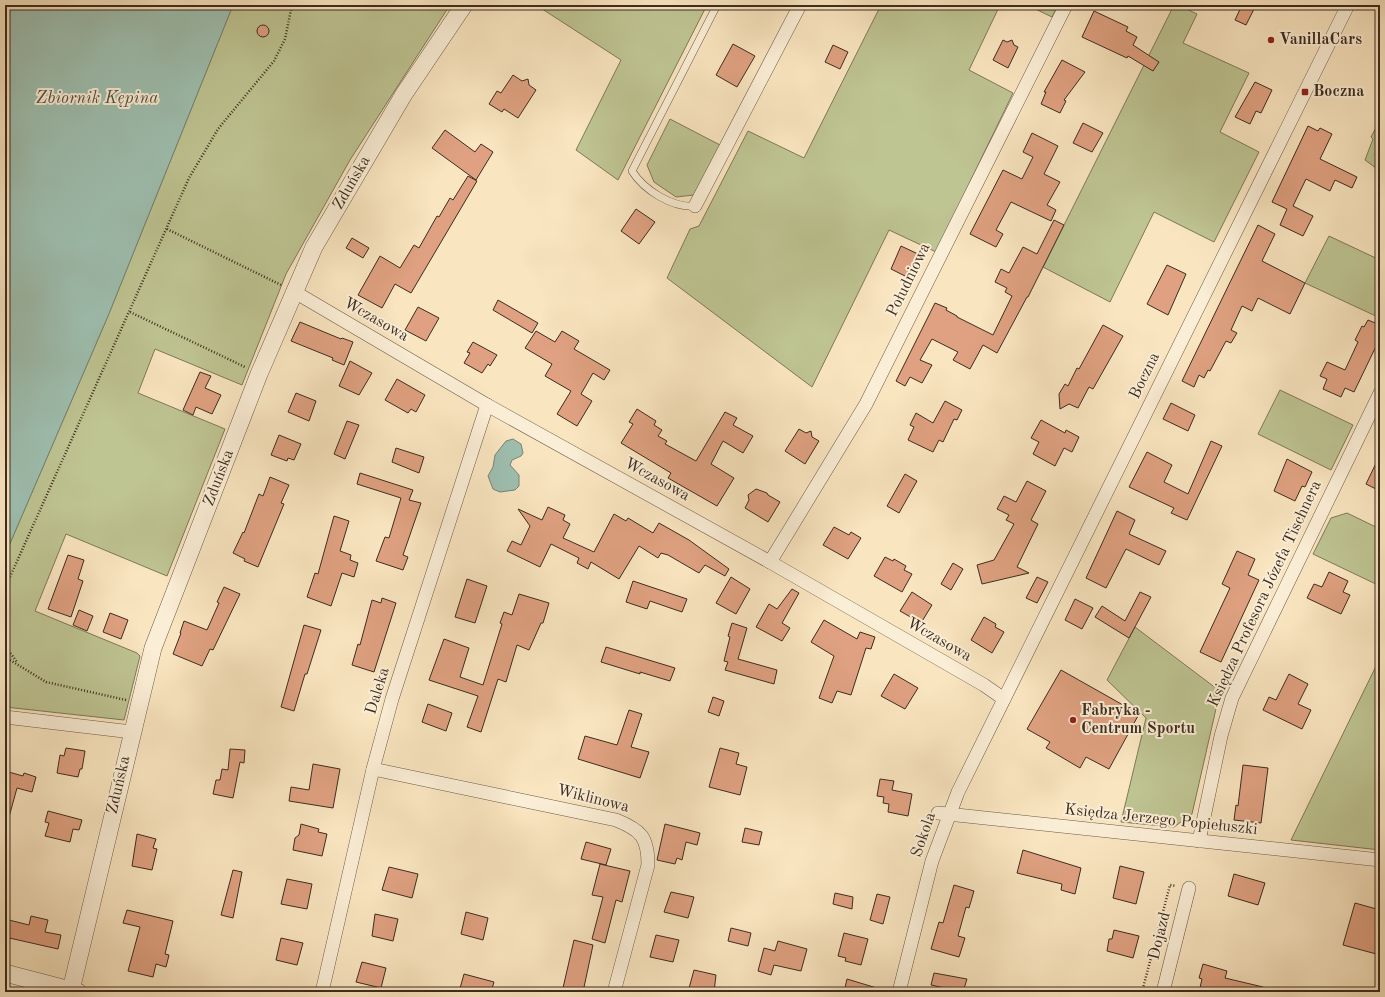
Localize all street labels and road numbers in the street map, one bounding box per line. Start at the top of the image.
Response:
street label: Zduńska [330,153,374,213]
street label: Południowa [884,241,934,319]
street label: Wczasowa [341,295,411,345]
street label: Boczna [1127,350,1163,402]
street label: Zduńska [201,447,237,508]
street label: Wczasowa [622,456,692,504]
street label: Księdza Profesora Józefa Tischnera [1205,478,1325,710]
street label: Wczasowa [904,615,974,665]
street label: Daleka [363,665,393,716]
street label: Zduńska [105,754,133,816]
street label: Wiklinowa [555,782,631,816]
street label: Księdza Jerzego Popiełuszki [1064,802,1258,838]
street label: Sokola [909,810,939,860]
street label: Dojazd [1146,910,1174,962]

